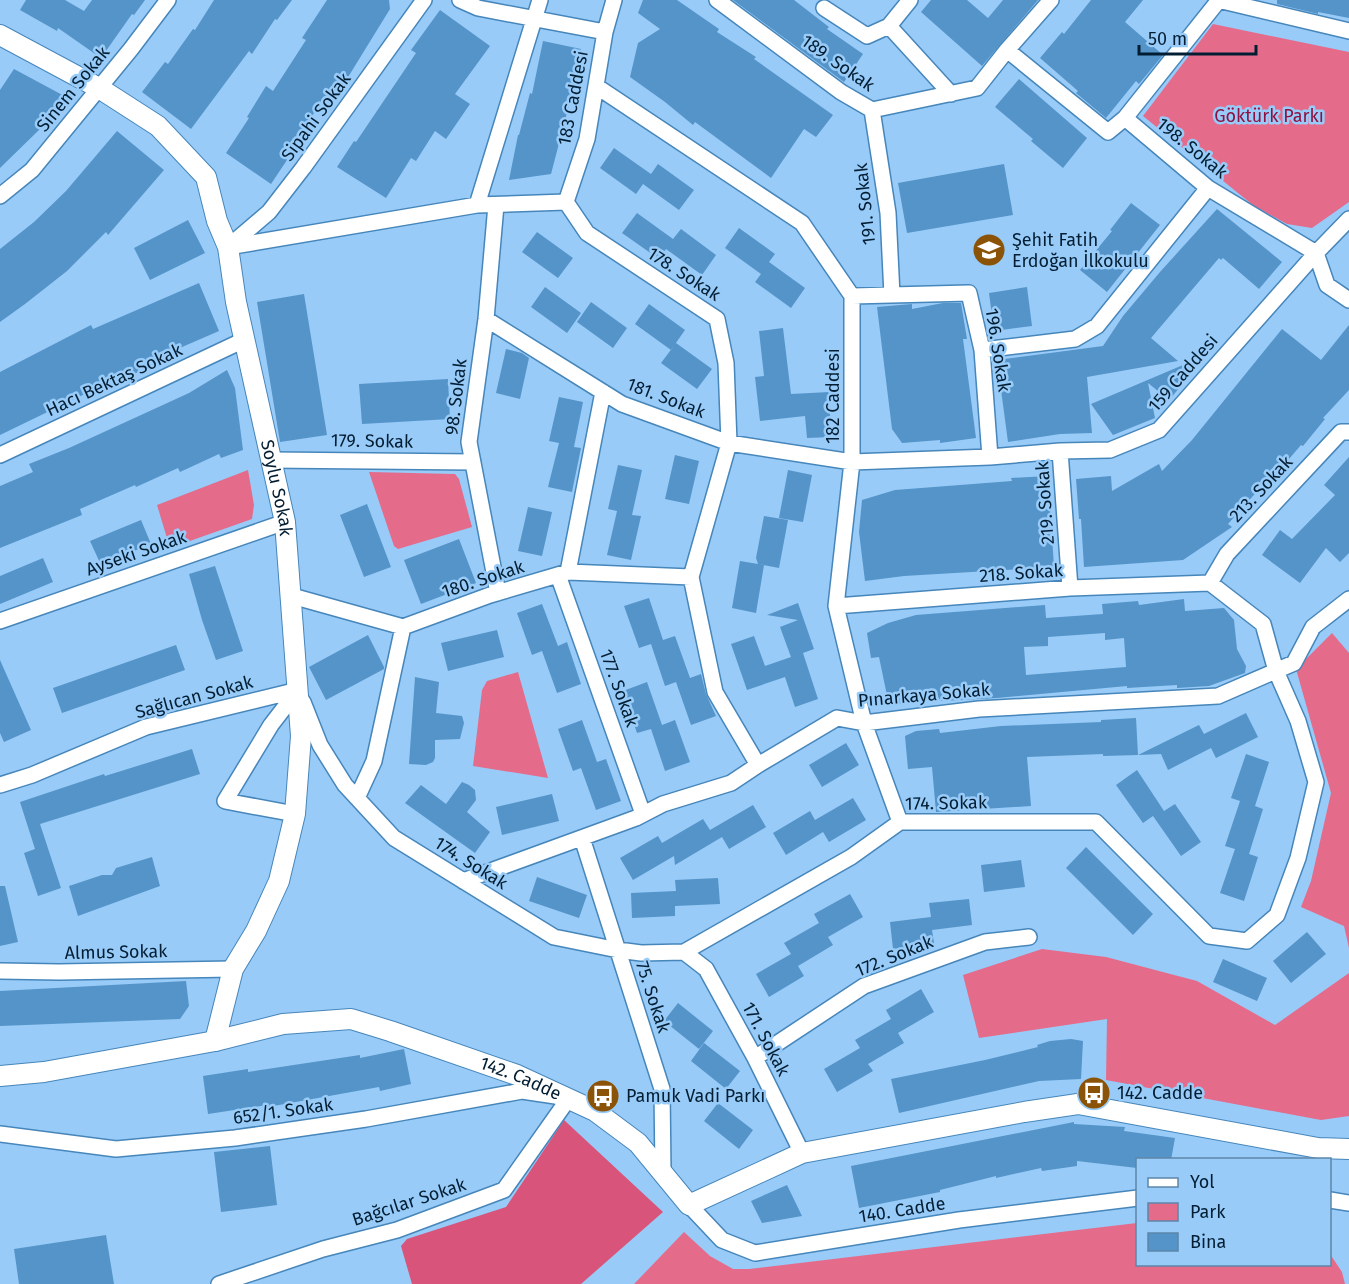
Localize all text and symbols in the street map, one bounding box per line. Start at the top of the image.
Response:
scale bar [1139,18,1256,56]
text: 50 m [1148,28,1187,50]
street label: 189. Sokak [797,30,879,97]
street label: Sinem Sokak [32,41,115,136]
street label: 183 Caddesi [553,49,593,147]
street label: Sipahi Sokak [277,68,356,165]
park label: Göktürk Parkı [1214,105,1324,127]
street label: 198. Sokak [1152,113,1232,184]
street label: 191. Sokak [850,161,880,246]
place label: Şehit Fatih Erdoğan İlkokulu [1012,229,1149,272]
school or university icon: Şehit Fatih Erdoğan İlkokulu [971,232,1007,268]
street label: 178. Sokak [643,242,725,306]
street label: 196. Sokak [981,307,1016,394]
street label: 159 Caddesi [1143,330,1223,416]
street label: Hacı Bektaş Sokak [42,338,186,421]
street label: 182 Caddesi [822,348,844,444]
street label: 98. Sokak [440,357,472,436]
street label: 181. Sokak [624,373,709,423]
street label: 179. Sokak [331,429,414,453]
street label: Soylu Sokak [256,438,297,537]
street label: 213. Sokak [1225,451,1298,527]
street label: 219. Sokak [1031,460,1059,545]
street label: Ayseki Sokak [83,525,190,580]
street label: 180. Sokak [439,555,528,603]
street label: 218. Sokak [979,559,1064,587]
street label: 177. Sokak [595,646,643,731]
street label: Sağlıcan Sokak [133,671,256,723]
street label: Pınarkaya Sokak [857,678,992,712]
street label: 174. Sokak [905,791,988,815]
street label: 174. Sokak [430,832,512,894]
street label: 172. Sokak [852,930,937,982]
street label: Almus Sokak [64,940,168,964]
street label: 75. Sokak [631,958,675,1036]
street label: 171. Sokak [737,998,795,1080]
street label: 142. Cadde [477,1052,565,1105]
bus stop icon: 142. Cadde [1076,1075,1112,1111]
bus stop icon: Pamuk Vadi Parkı [585,1078,621,1114]
place label: 142. Cadde [1117,1082,1203,1104]
place label: Pamuk Vadi Parkı [626,1085,765,1107]
street label: 652/1. Sokak [232,1093,335,1129]
legend [1136,1158,1331,1266]
text: Yol [1190,1171,1215,1193]
street label: Bağcılar Sokak [349,1173,469,1231]
street label: 140. Cadde [857,1192,947,1228]
text: Park [1190,1201,1226,1223]
text: Bina [1190,1231,1226,1253]

